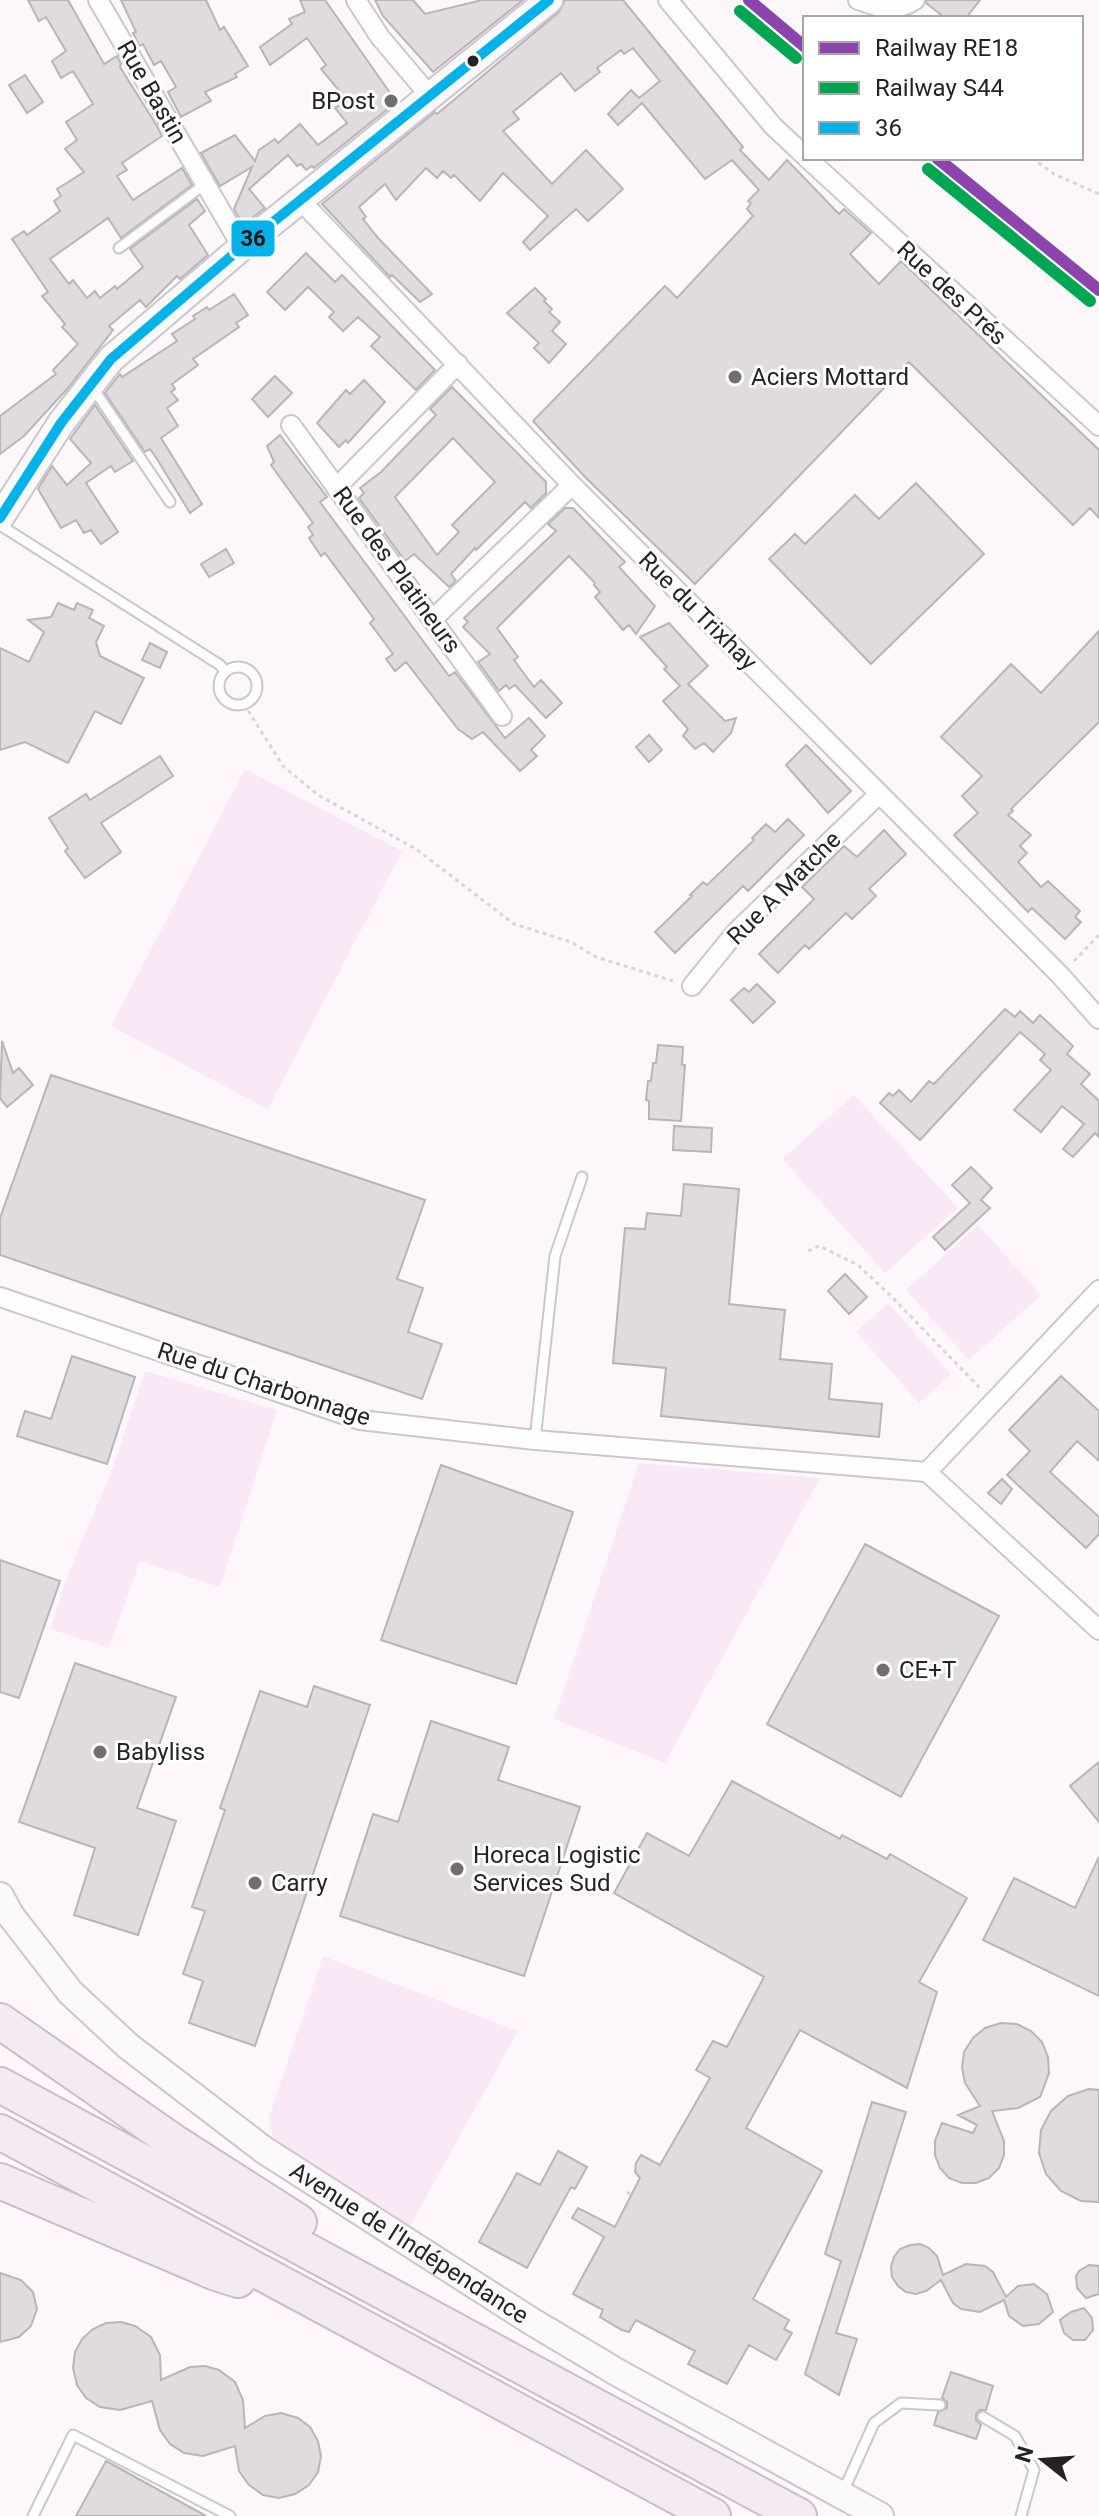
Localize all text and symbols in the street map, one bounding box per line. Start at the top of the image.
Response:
legend [803,16,1083,160]
text: Railway RE18 [875,34,1018,62]
street label: Rue Bastin [111,36,193,148]
unlabelled marker [465,53,481,69]
text: Railway S44 [875,74,1004,102]
place label: BPost [311,87,375,115]
marker: BPost [382,92,400,110]
text: 36 [875,114,902,142]
line badge: 36 [230,219,276,258]
text: 36 [240,226,266,251]
street label: Rue des Prés [891,235,1013,351]
place label: Aciers Mottard [751,363,909,391]
marker: Aciers Mottard [726,368,744,386]
street label: Rue des Platineurs [327,481,467,659]
street label: Rue du Trixhay [633,546,763,676]
street label: Rue A Matche [722,826,846,950]
street label: Rue du Charbonnage [154,1336,374,1432]
place label: CE+T [899,1656,956,1684]
marker: CE+T [874,1661,892,1679]
place label: Babyliss [116,1738,205,1766]
marker: Babyliss [91,1743,109,1761]
place label: Horeca Logistic Services Sud [473,1841,641,1897]
marker: Horeca Logistic Services Sud [448,1860,466,1878]
place label: Carry [271,1869,328,1897]
marker: Carry [246,1874,264,1892]
street label: Avenue de l'Indépendance [285,2156,534,2330]
north arrow [1003,2420,1083,2500]
text: N [1010,2443,1039,2465]

